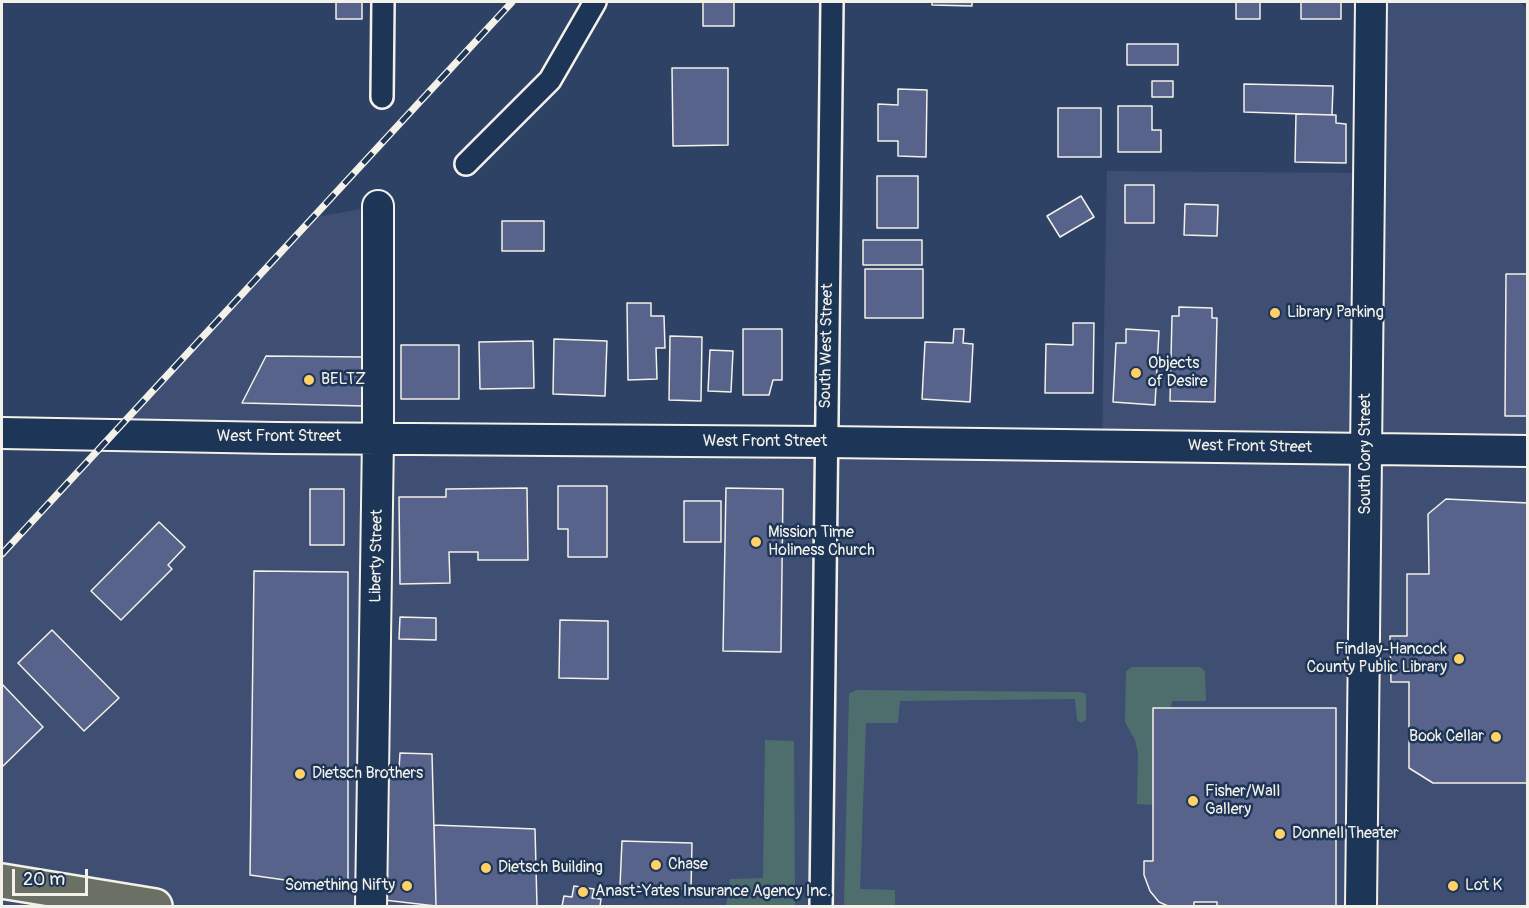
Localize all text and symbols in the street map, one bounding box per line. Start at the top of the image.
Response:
street label: South West Street [816,283,838,409]
place label: Library Parking [1287,303,1384,323]
marker: Library Parking [1268,306,1282,320]
place label: Objects of Desire [1148,354,1208,392]
marker: Objects of Desire [1129,366,1143,380]
place label: BELTZ [321,370,366,390]
marker: BELTZ [302,373,316,387]
street label: South Cory Street [1356,393,1376,515]
street label: West Front Street [217,427,341,447]
street label: West Front Street [703,432,827,452]
street label: West Front Street [1188,436,1312,458]
street label: Liberty Street [367,509,387,603]
place label: Mission Time Holiness Church [768,523,875,561]
marker: Mission Time Holiness Church [749,535,763,549]
place label: Findlay-Hancock County Public Library [1306,640,1447,678]
marker: Findlay-Hancock County Public Library [1452,652,1466,666]
place label: Book Cellar [1409,727,1484,747]
marker: Book Cellar [1489,730,1503,744]
place label: Dietsch Brothers [312,764,423,784]
marker: Dietsch Brothers [293,767,307,781]
place label: Fisher/Wall Gallery [1205,782,1280,820]
marker: Fisher/Wall Gallery [1186,794,1200,808]
place label: Donnell Theater [1292,824,1399,844]
marker: Donnell Theater [1273,827,1287,841]
place label: Chase [668,855,708,875]
scale bar [15,857,92,895]
place label: Dietsch Building [498,858,603,878]
marker: Chase [649,858,663,872]
marker: Dietsch Building [479,861,493,875]
text: 20 m [23,868,65,891]
place label: Something Nifty [285,876,395,896]
place label: Lot K [1465,876,1502,896]
marker: Something Nifty [400,879,414,893]
marker: Lot K [1446,879,1460,893]
place label: Anast-Yates Insurance Agency Inc. [595,882,831,902]
marker: Anast-Yates Insurance Agency Inc. [576,885,590,899]

